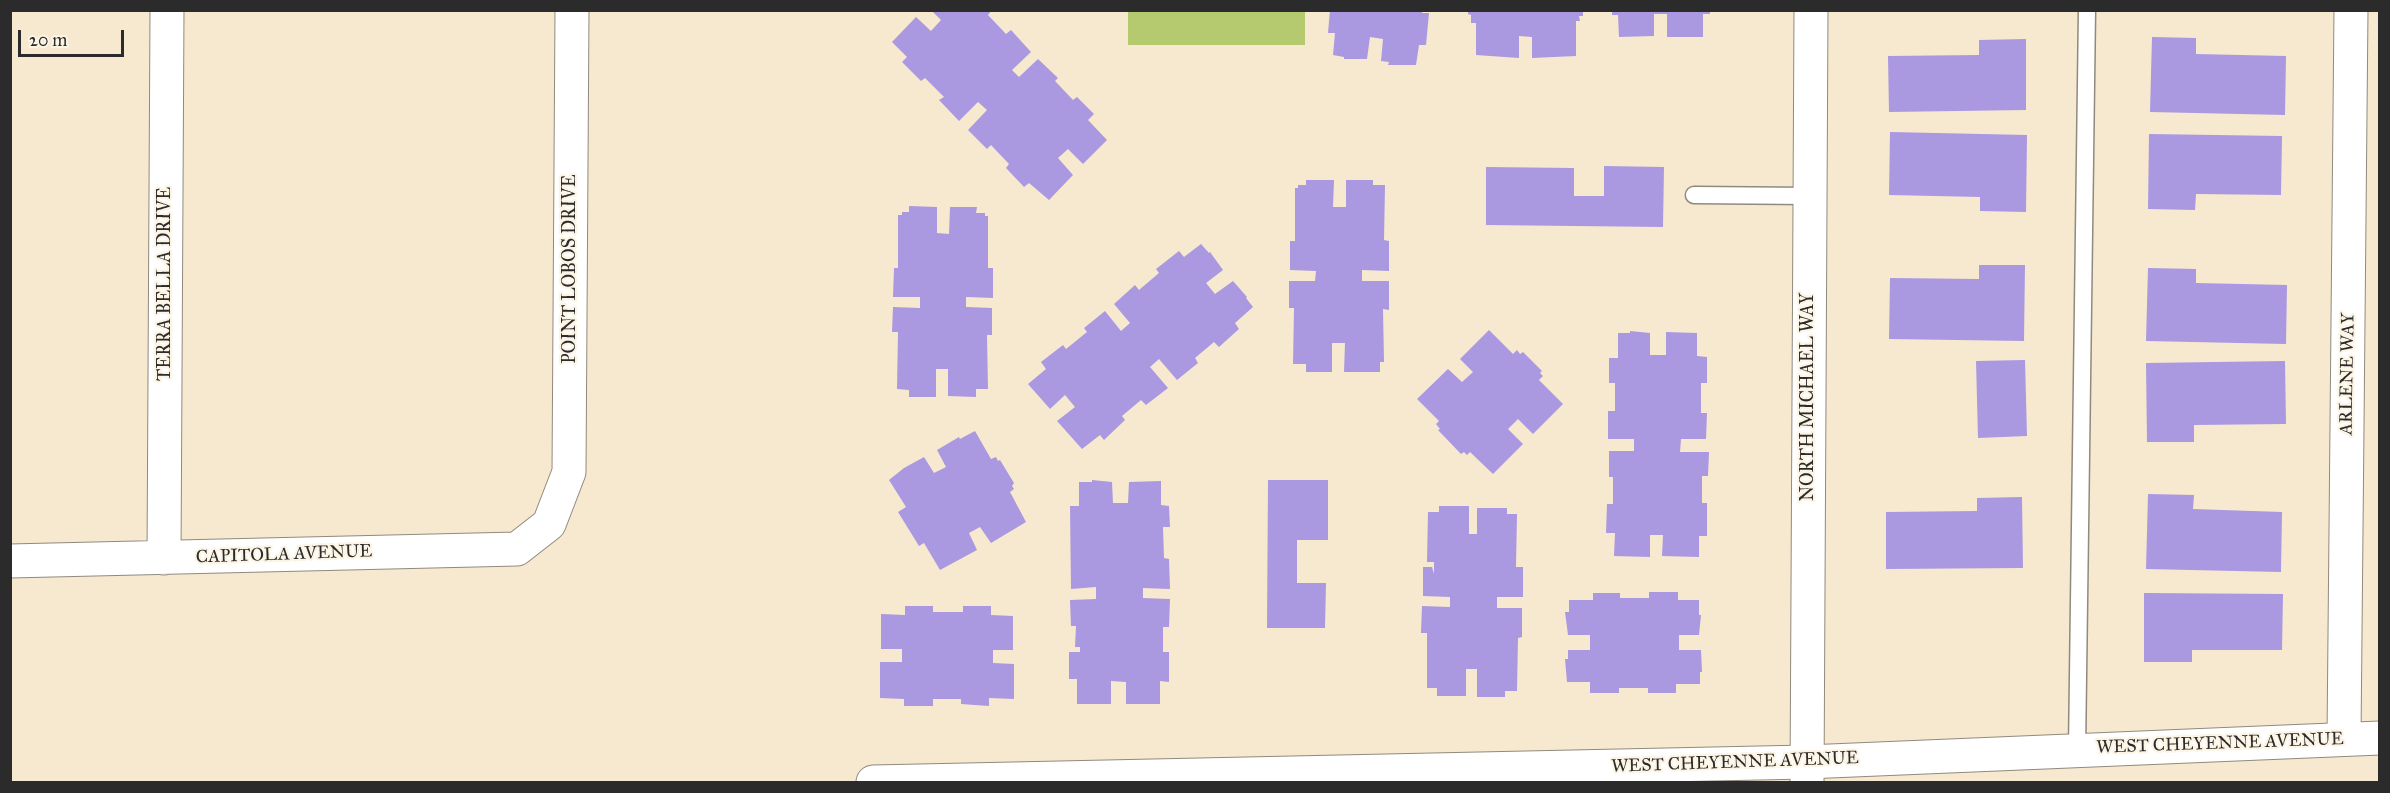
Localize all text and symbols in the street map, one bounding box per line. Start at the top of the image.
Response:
scale bar [21,18,128,56]
text: 20 m [29,29,67,51]
street label: POINT LOBOS DRIVE [560,174,582,364]
street label: TERRA BELLA DRIVE [155,187,177,381]
street label: NORTH MICHAEL WAY [1798,293,1820,501]
street label: ARLENE WAY [2336,313,2360,435]
street label: CAPITOLA AVENUE [195,541,373,569]
street label: WEST CHEYENNE AVENUE [2096,729,2344,759]
street label: WEST CHEYENNE AVENUE [1611,748,1859,778]

